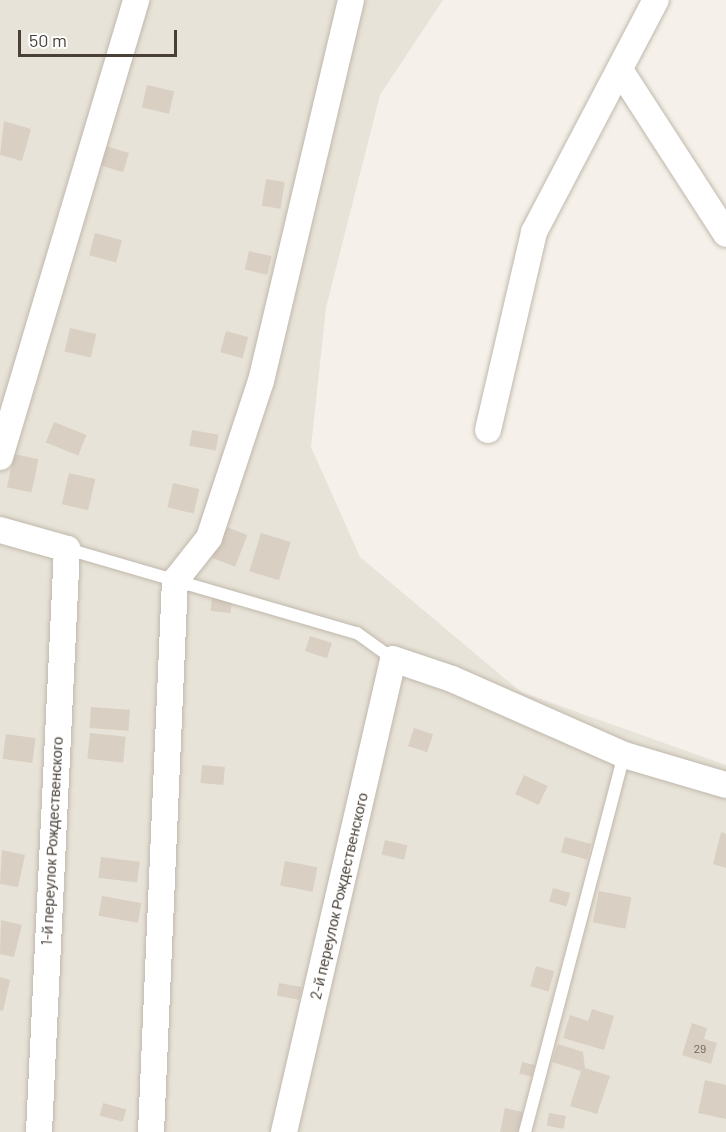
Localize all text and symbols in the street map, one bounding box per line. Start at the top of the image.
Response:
scale bar [21,18,180,56]
text: 50 m [29,29,67,51]
street label: 1-й переулок Рождественского [38,736,66,946]
street label: 2-й переулок Рождественского [306,791,372,1001]
house number: 29 [694,1042,706,1056]

